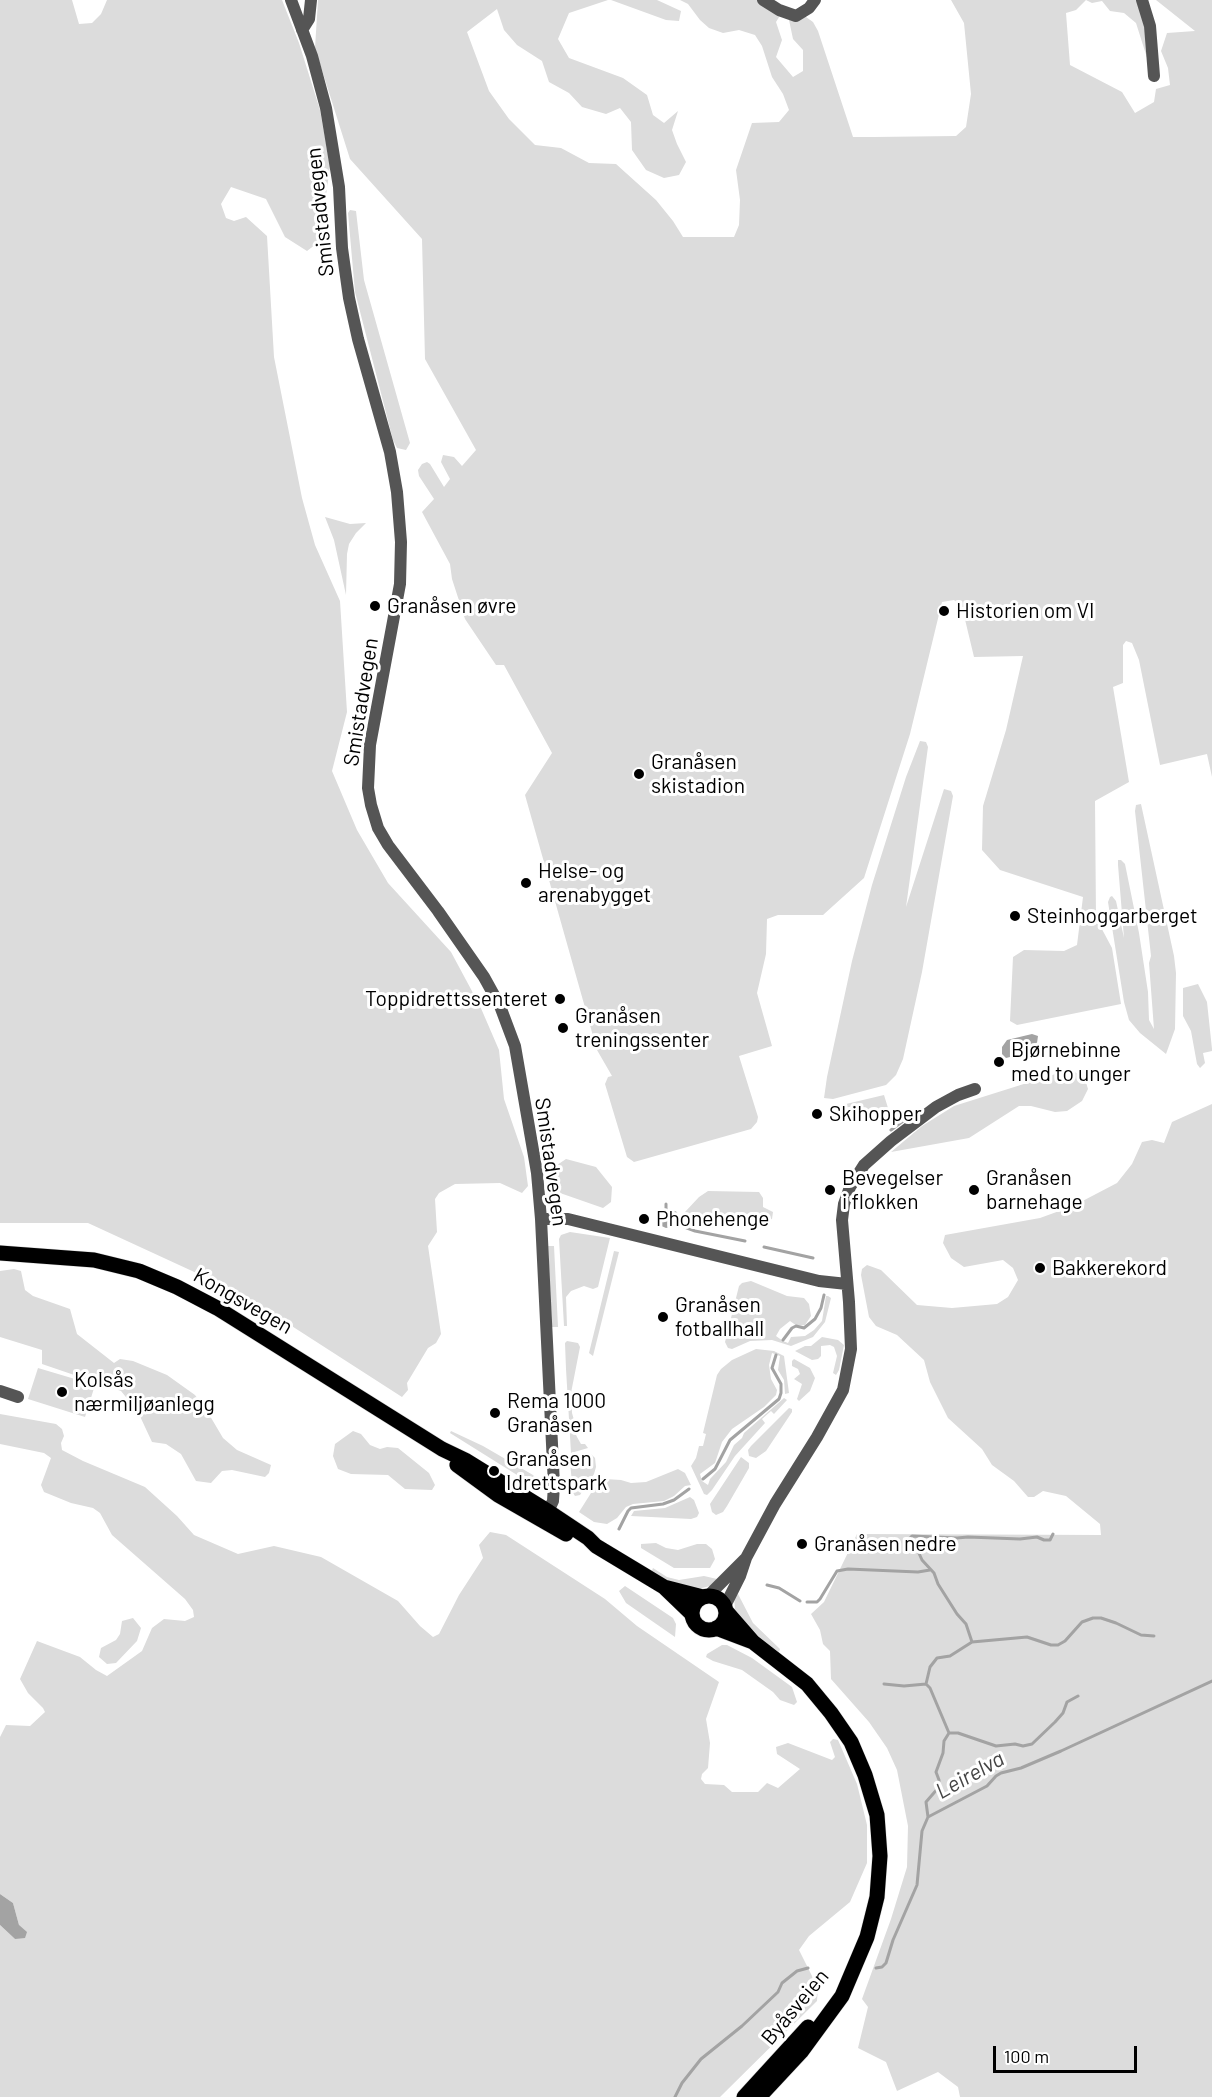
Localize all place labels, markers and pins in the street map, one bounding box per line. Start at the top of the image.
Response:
place label: Granåsen øvre [387,593,516,619]
place label: Historien om VI [956,598,1094,624]
marker: Granåsen øvre [368,599,382,613]
marker: Historien om VI [937,604,951,618]
place label: Granåsen skistadion [651,749,745,799]
marker: Granåsen skistadion [632,767,646,781]
place label: Helse- og arenabygget [538,858,651,908]
marker: Helse- og arenabygget [519,876,533,890]
place label: Steinhoggarberget [1027,903,1198,929]
marker: Steinhoggarberget [1008,909,1022,923]
place label: Toppidrettssenteret [365,986,548,1012]
marker: Toppidrettssenteret [553,992,567,1006]
place label: Granåsen treningssenter [575,1003,709,1053]
marker: Granåsen treningssenter [556,1021,570,1035]
place label: Bjørnebinne med to unger [1011,1037,1131,1087]
marker: Bjørnebinne med to unger [992,1055,1006,1069]
place label: Skihopper [829,1101,922,1127]
marker: Skihopper [810,1107,824,1121]
place label: Bevegelser i flokken [842,1165,943,1215]
place label: Granåsen barnehage [986,1165,1083,1215]
marker: Bevegelser i flokken [823,1183,837,1197]
marker: Granåsen barnehage [967,1183,981,1197]
place label: Phonehenge [656,1206,770,1232]
marker: Phonehenge [637,1212,651,1226]
place label: Bakkerekord [1052,1255,1167,1281]
marker: Bakkerekord [1033,1261,1047,1275]
place label: Granåsen fotballhall [675,1292,764,1342]
marker: Granåsen fotballhall [656,1310,670,1324]
place label: Kolsås nærmiljøanlegg [74,1367,215,1417]
marker: Kolsås nærmiljøanlegg [55,1385,69,1399]
place label: Rema 1000 Granåsen [507,1388,606,1438]
marker: Rema 1000 Granåsen [488,1406,502,1420]
place label: Granåsen Idrettspark [506,1446,607,1496]
marker: Granåsen Idrettspark [487,1464,501,1478]
place label: Granåsen nedre [814,1531,957,1557]
marker: Granåsen nedre [795,1537,809,1551]

